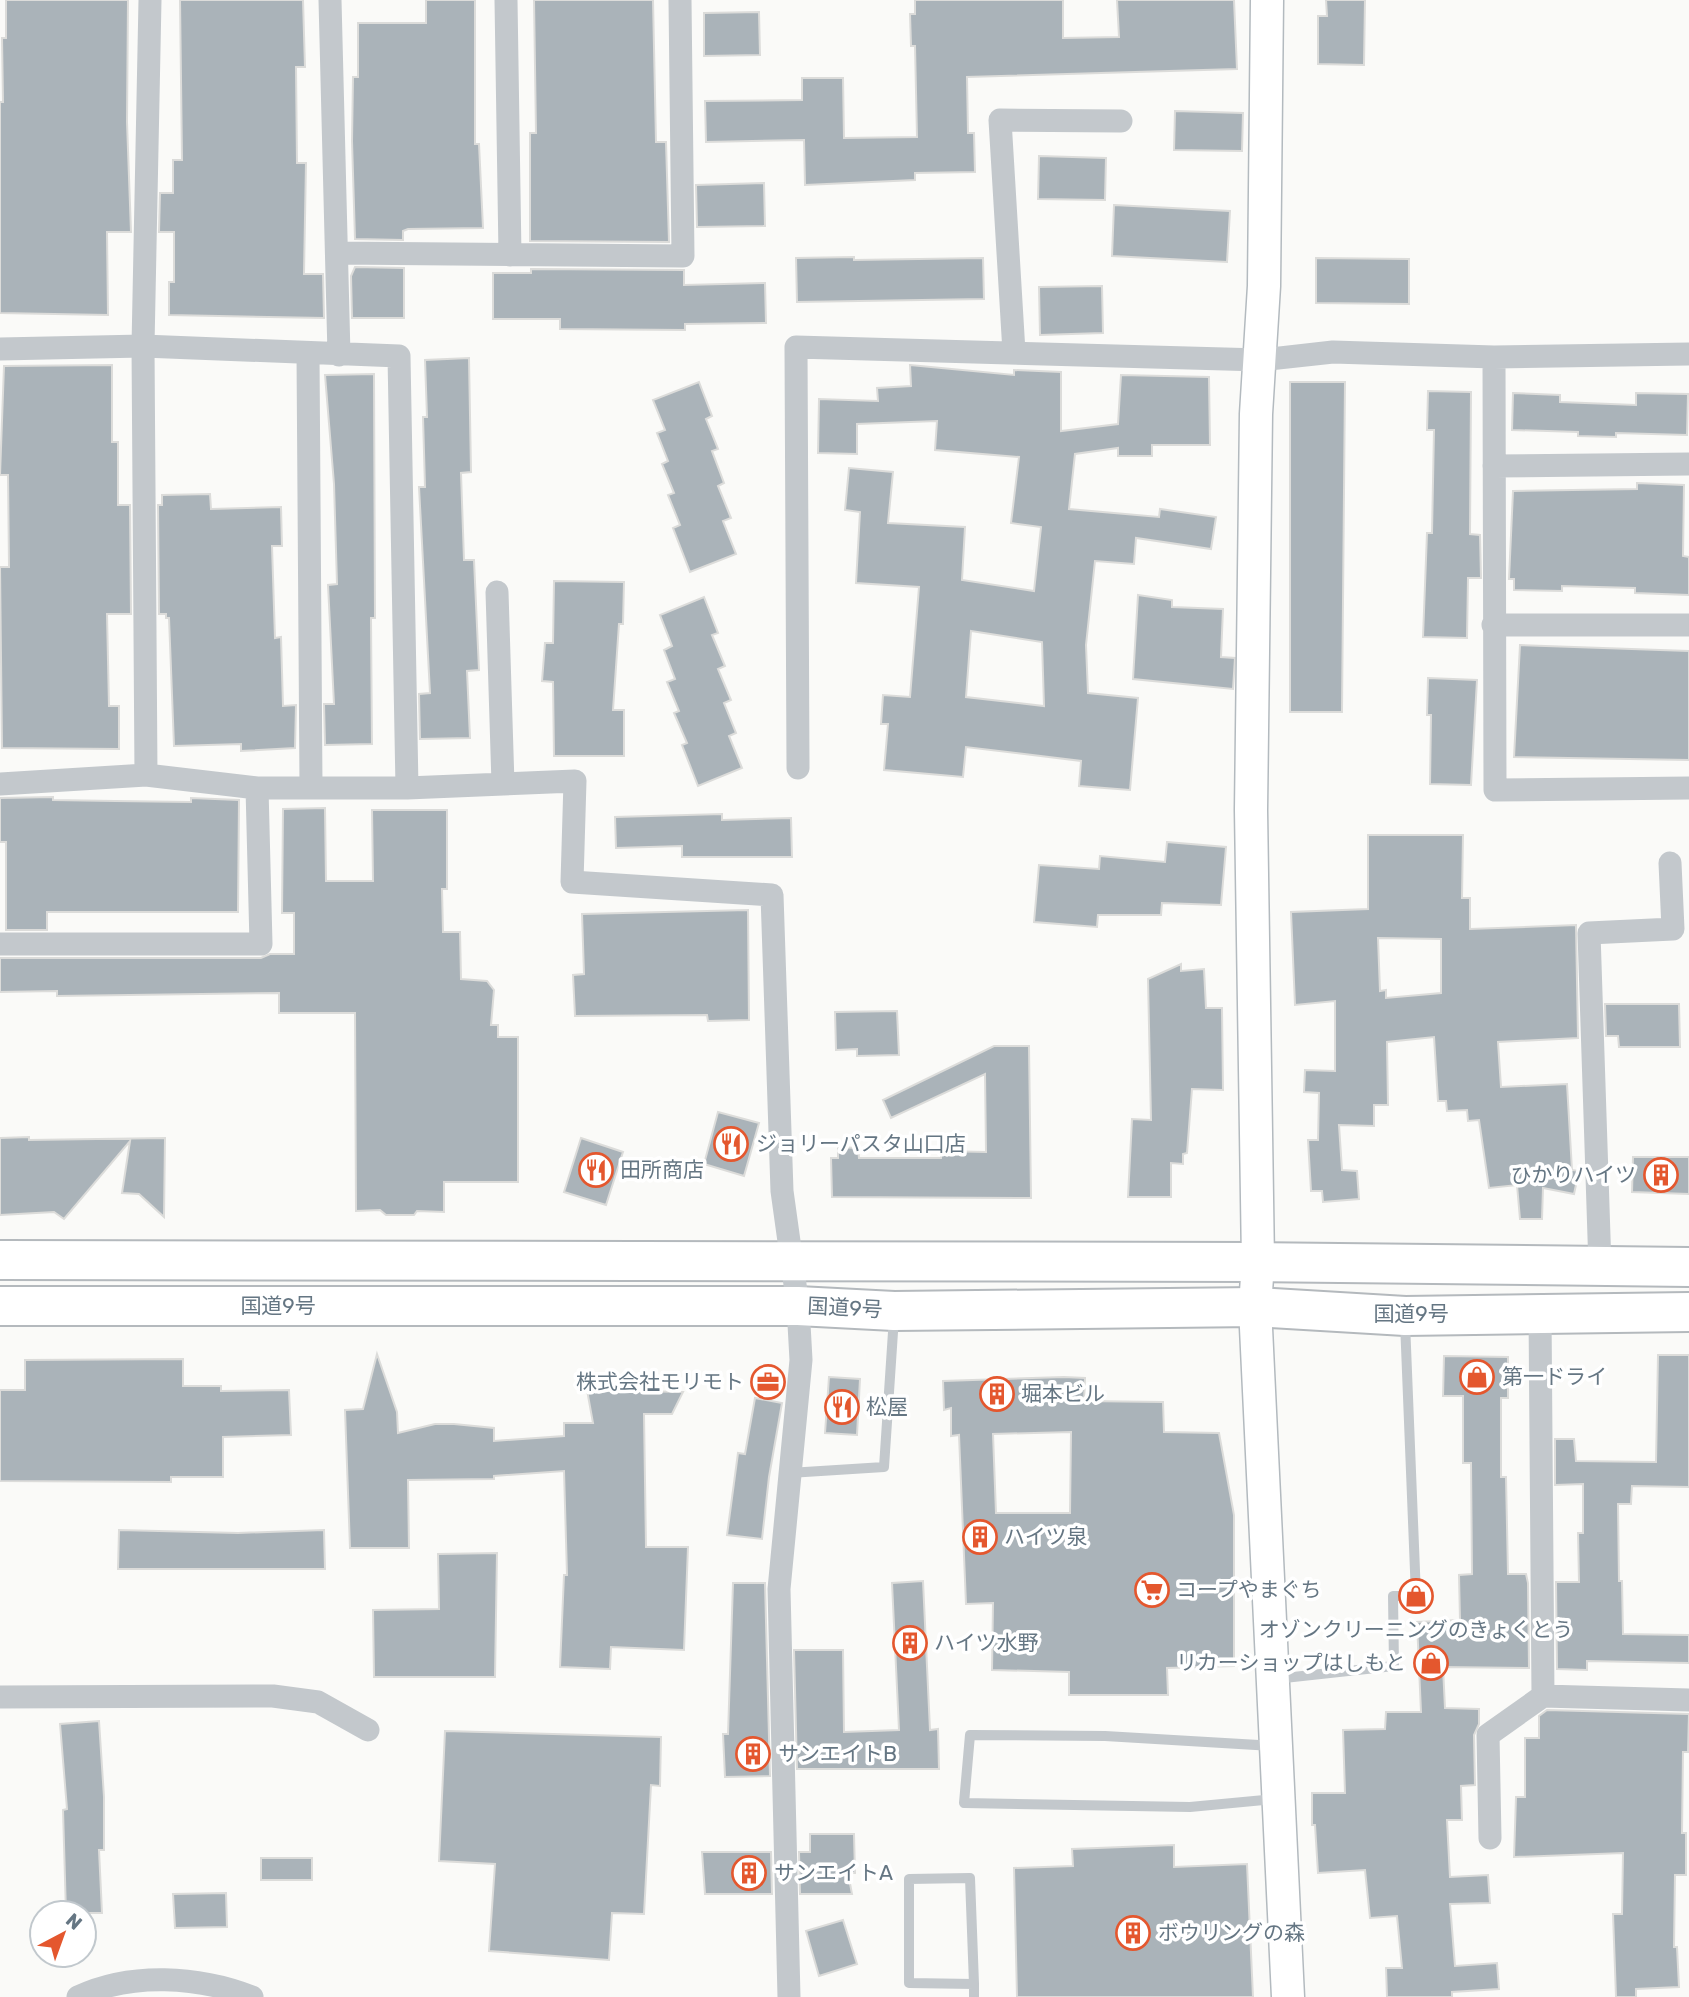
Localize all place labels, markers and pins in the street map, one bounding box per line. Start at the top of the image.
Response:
restaurant icon: ジョリーパスタ山口店 [712,1125,750,1163]
place label: ジョリーパスタ山口店 [756,1131,966,1156]
restaurant icon: 田所商店 [577,1151,615,1189]
building icon: ひかりハイツ [1642,1156,1680,1194]
place label: 田所商店 [620,1157,704,1182]
place label: ひかりハイツ [1510,1162,1636,1187]
shop icon: 第一ドライ [1458,1358,1496,1396]
office icon: 株式会社モリモト [749,1363,787,1401]
place label: 第一ドライ [1502,1364,1607,1389]
place label: 株式会社モリモト [576,1369,744,1394]
building icon: 堀本ビル [978,1375,1016,1413]
place label: 堀本ビル [1021,1381,1105,1406]
restaurant icon: 松屋 [823,1388,861,1426]
place label: 松屋 [866,1394,908,1419]
building icon: ハイツ泉 [961,1518,999,1556]
place label: ハイツ泉 [1004,1524,1088,1549]
supermarket icon: コープやまぐち [1133,1571,1171,1609]
place label: コープやまぐち [1176,1577,1322,1602]
shop icon: オゾンクリーニングのきょくとう [1397,1577,1435,1615]
place label: オゾンクリーニングのきょくとう [1259,1617,1573,1642]
building icon: ハイツ水野 [891,1624,929,1662]
place label: ハイツ水野 [934,1630,1039,1655]
shop icon: リカーショップはしもと [1412,1644,1450,1682]
place label: リカーショップはしもと [1176,1650,1406,1675]
building icon: サンエイトB [734,1735,772,1773]
place label: サンエイトB [778,1741,897,1766]
building icon: サンエイトA [730,1854,768,1892]
place label: サンエイトA [774,1860,893,1885]
building icon: ボウリングの森 [1114,1914,1152,1952]
place label: ボウリングの森 [1158,1920,1305,1945]

